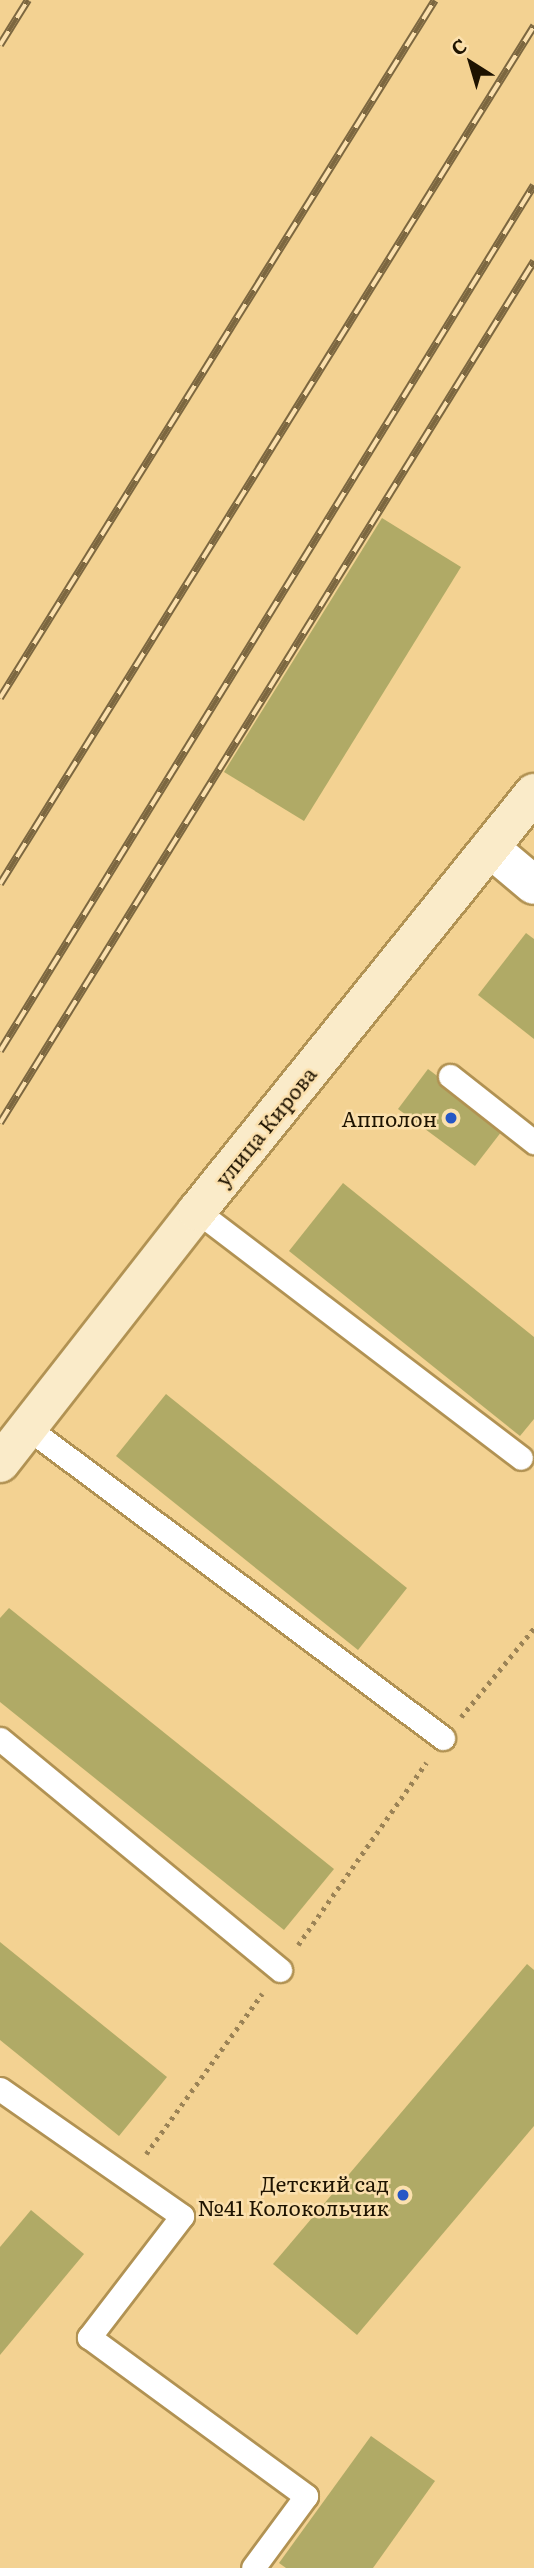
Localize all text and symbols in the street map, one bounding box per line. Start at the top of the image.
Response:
north arrow [436,28,506,98]
text: С [445,31,472,61]
street label: улица Кирова [209,1061,321,1191]
place label: Апполон [341,1105,437,1131]
marker: Апполон [443,1110,459,1126]
place label: Детский сад №41 Колокольчик [198,2170,389,2220]
marker: Детский сад №41 Колокольчик [395,2187,411,2203]

